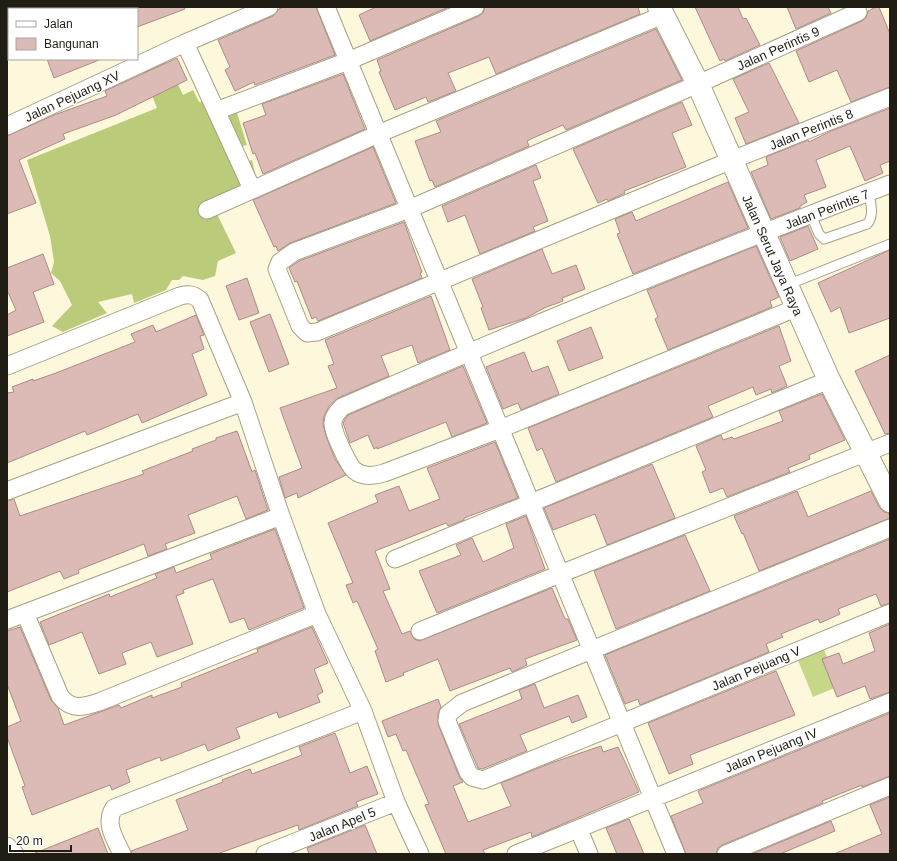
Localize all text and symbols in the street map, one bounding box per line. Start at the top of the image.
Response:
legend [8,8,138,60]
text: Jalan [44,17,73,31]
street label: Jalan Perintis 9 [735,24,822,73]
text: Bangunan [44,37,99,51]
street label: Jalan Pejuang XV [22,68,123,125]
street label: Jalan Perintis 8 [767,106,855,153]
street label: Jalan Perintis 7 [783,187,871,232]
street label: Jalan Serut Jaya Raya [739,192,806,319]
street label: Jalan Pejuang V [710,643,803,694]
street label: Jalan Pejuang IV [723,725,820,776]
street label: Jalan Apel 5 [307,804,378,845]
scale bar [10,827,71,853]
text: 20 m [16,834,43,848]

